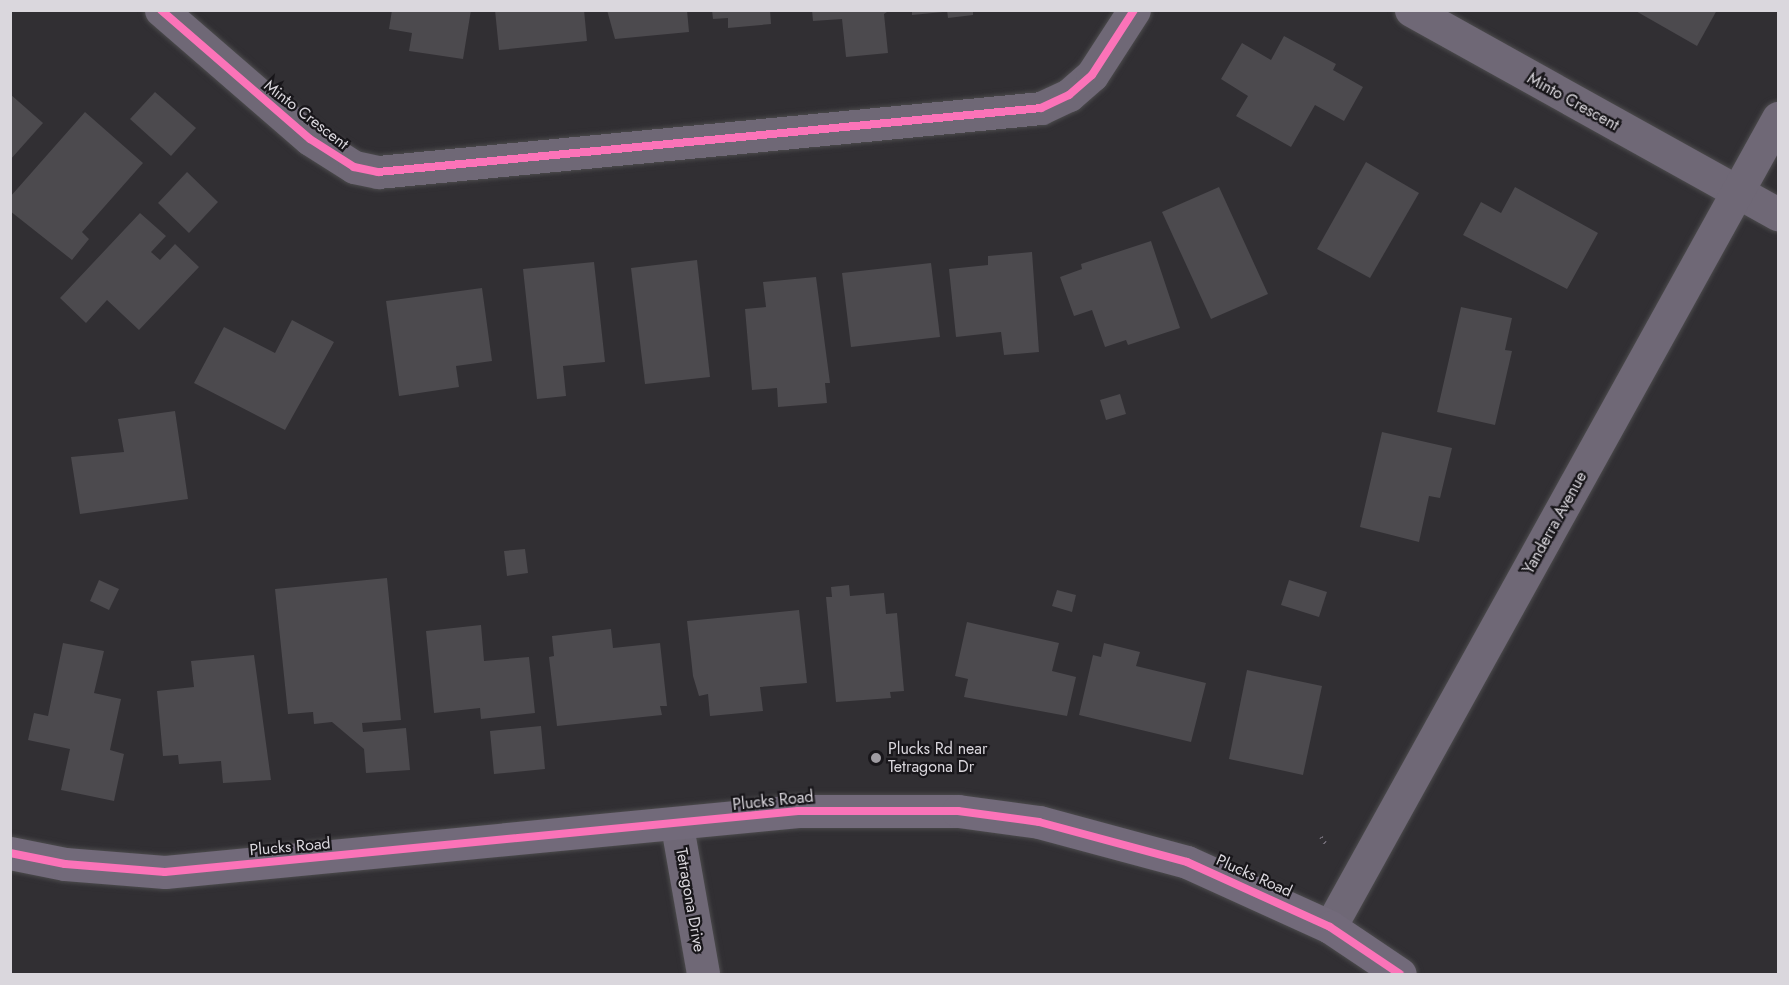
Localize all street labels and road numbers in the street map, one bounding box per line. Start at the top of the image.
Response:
street label: Minto Crescent [1524,69,1622,135]
street label: Minto Crescent [260,76,352,154]
street label: Yanderra Avenue [1519,468,1591,578]
street label: Plucks Road [732,787,814,815]
street label: Plucks Road [249,834,331,860]
street label: Tetragona Drive [671,846,709,954]
street label: Plucks Road [1213,851,1295,901]

